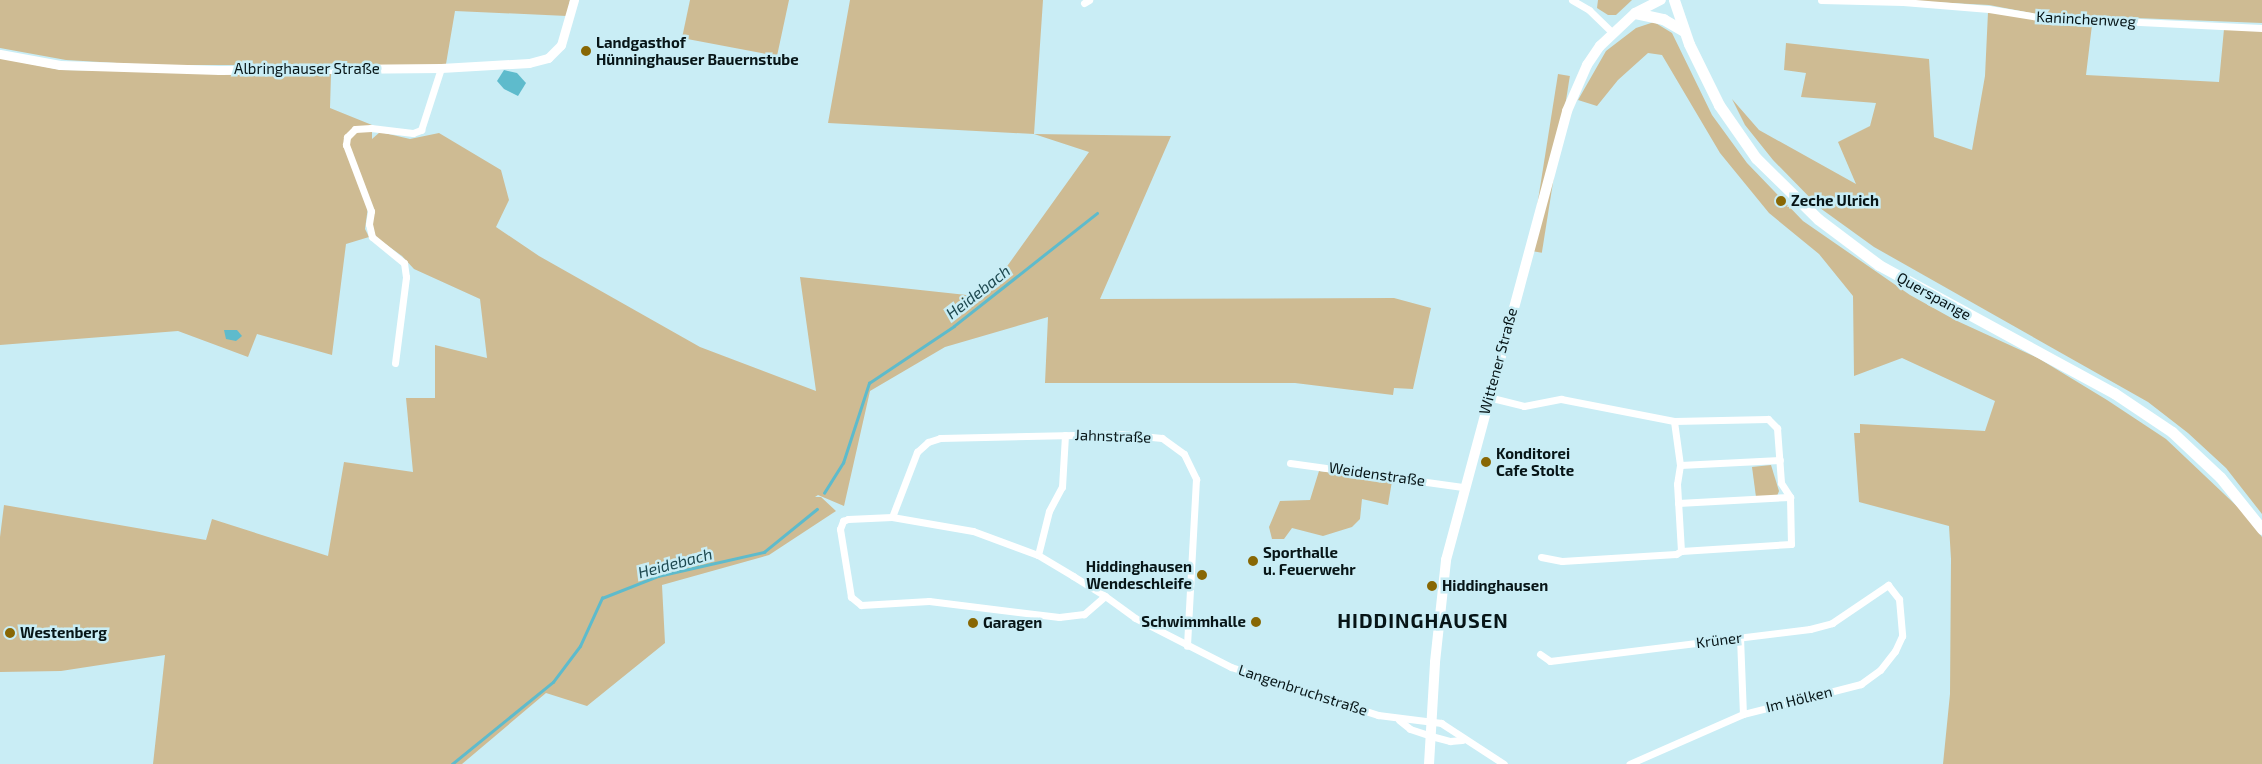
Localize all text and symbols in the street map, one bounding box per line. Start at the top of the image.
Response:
street label: Kaninchenweg [2036,7,2136,31]
place label: Landgasthof Hünninghauser Bauernstube [596,33,799,68]
marker: Landgasthof Hünninghauser Bauernstube [580,45,592,57]
street label: Albringhauser Straße [234,60,380,78]
place label: Zeche Ulrich [1791,192,1879,210]
marker: Zeche Ulrich [1775,195,1787,207]
water label: Heidebach [942,261,1014,323]
street label: Querspange [1894,268,1974,324]
street label: Wittener Straße [1475,306,1521,416]
street label: Jahnstraße [1074,426,1152,446]
place label: Konditorei Cafe Stolte [1496,444,1574,479]
marker: Konditorei Cafe Stolte [1480,456,1492,468]
street label: Weidenstraße [1328,458,1426,490]
place label: Sporthalle u. Feuerwehr [1263,543,1356,578]
water label: Heidebach [636,544,714,582]
marker: Sporthalle u. Feuerwehr [1247,555,1259,567]
place label: Hiddinghausen Wendeschleife [1086,557,1192,592]
marker: Hiddinghausen Wendeschleife [1196,569,1208,581]
place label: Hiddinghausen [1442,577,1548,595]
marker: Hiddinghausen [1426,580,1438,592]
district label: HIDDINGHAUSEN [1336,608,1510,632]
place label: Schwimmhalle [1141,613,1246,631]
place label: Garagen [983,614,1042,632]
marker: Schwimmhalle [1250,616,1262,628]
marker: Garagen [967,617,979,629]
place label: Westenberg [20,624,107,642]
marker: Westenberg [4,627,16,639]
street label: Krüner [1695,628,1743,652]
street label: Langenbruchstraße [1236,661,1370,719]
street label: Im Hölken [1764,682,1834,716]

